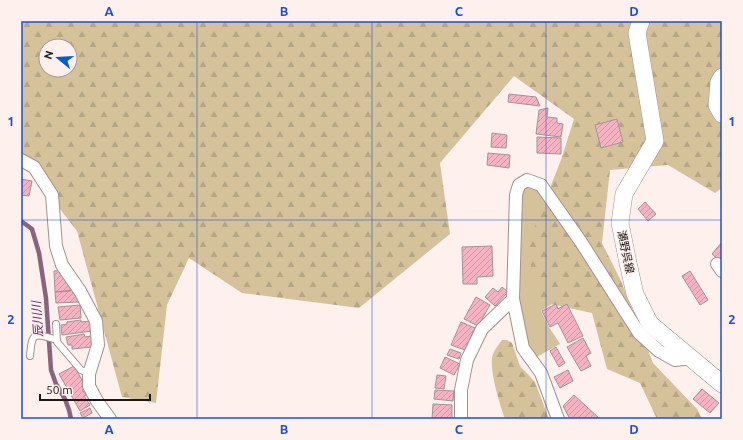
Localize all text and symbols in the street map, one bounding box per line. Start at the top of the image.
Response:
text: A [104,4,114,18]
text: B [280,4,289,18]
text: C [455,4,464,18]
text: D [629,4,639,18]
north arrow [38,38,78,78]
text: N [42,49,55,61]
text: 1 [7,114,15,128]
text: 1 [728,114,736,128]
street label: 瀬野呉線 [616,229,636,275]
water label: 辰川川 [29,299,45,337]
text: 2 [7,312,15,326]
text: 2 [728,312,736,326]
scale bar [40,376,150,402]
text: 50 m [46,383,73,396]
text: A [104,422,114,436]
text: B [280,422,289,436]
text: C [455,422,464,436]
text: D [629,422,639,436]

